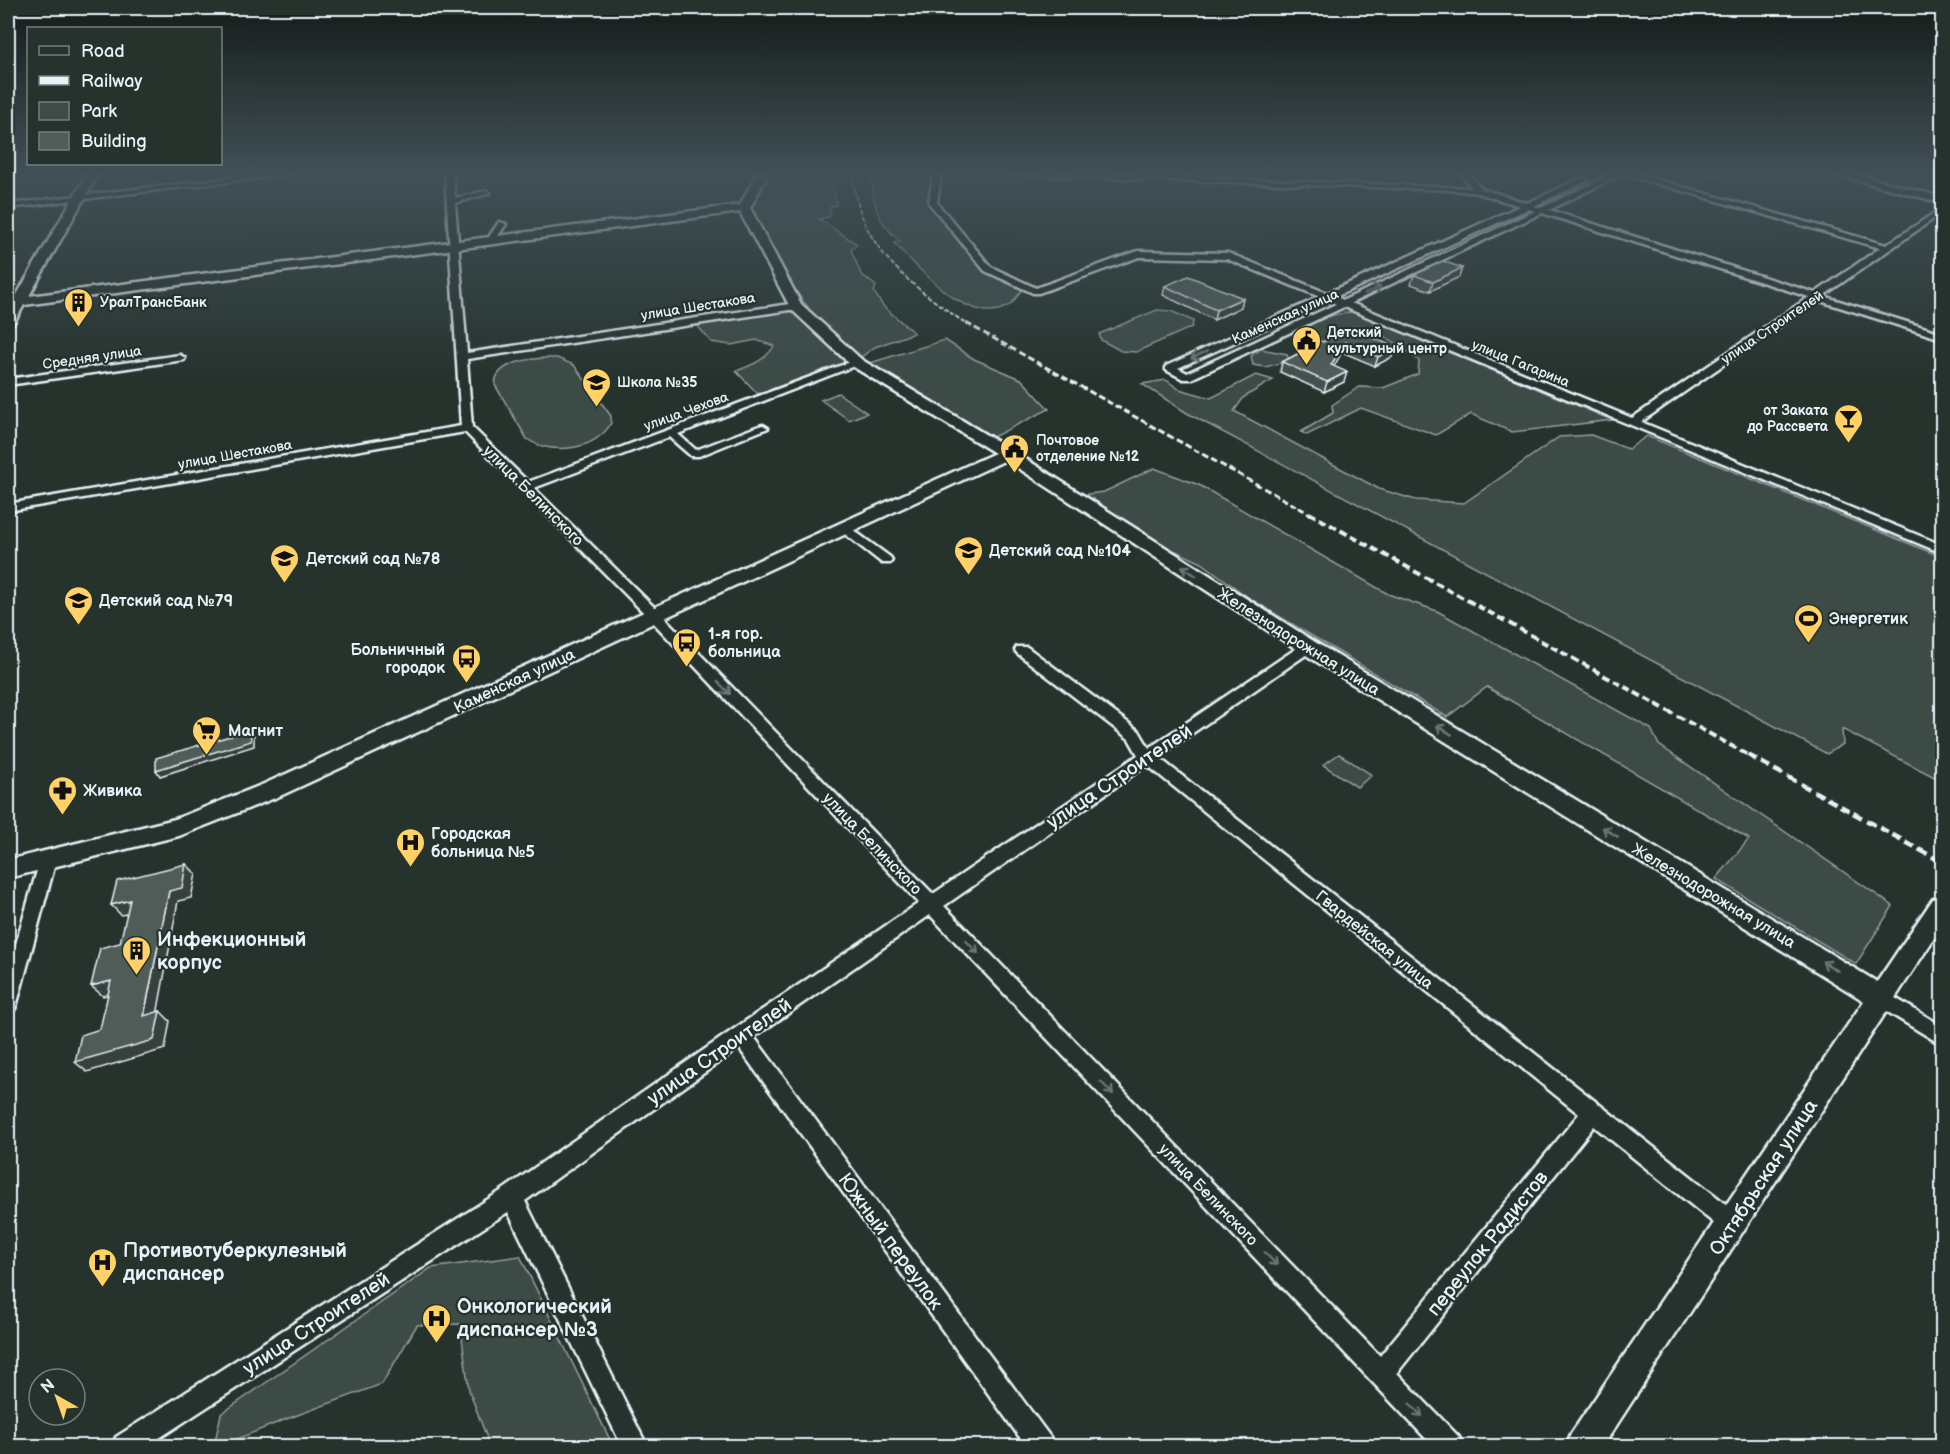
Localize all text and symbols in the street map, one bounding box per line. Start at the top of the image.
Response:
legend [27,27,222,165]
text: Road [81,41,125,62]
text: Railway [81,71,143,92]
text: Park [81,101,117,122]
text: Building [81,131,147,152]
one-way arrow [1364,284,1382,296]
street label: Каменская улица [1229,285,1342,348]
building icon: УралТрансБанк [63,286,95,328]
street label: улица Строителей [1718,287,1827,368]
street label: улица Шестакова [640,289,757,324]
place label: УралТрансБанк [100,294,207,311]
public building icon: Детский культурный центр [1290,324,1322,366]
place label: Детский культурный центр [1327,324,1448,357]
street label: улица Гагарина [1469,336,1573,391]
street label: Средняя улица [42,342,143,373]
one-way arrow [1191,350,1209,361]
school or university icon: Школа №35 [580,366,612,408]
place label: Школа №35 [617,374,697,391]
street label: улица Чехова [642,388,731,435]
place label: от Заката до Рассвета [1746,402,1829,435]
bar icon: от Заката до Рассвета [1833,402,1865,444]
public building icon: Почтовое отделение №12 [999,432,1031,474]
place label: Почтовое отделение №12 [1036,432,1140,465]
street label: улица Шестакова [177,436,294,473]
street label: улица Белинского [479,442,587,550]
school or university icon: Детский сад №104 [952,534,984,576]
school or university icon: Детский сад №78 [269,542,301,584]
place label: Детский сад №104 [989,542,1132,561]
place label: Детский сад №78 [306,550,440,569]
one-way arrow [1181,565,1198,577]
school or university icon: Детский сад №79 [62,584,94,626]
street label: Железнодорожная улица [1213,584,1383,700]
place label: Детский сад №79 [99,592,233,611]
sports icon: Энергетик [1792,602,1824,644]
place label: Энергетик [1829,610,1908,629]
place label: 1-я гор. больница [708,625,781,662]
bus stop icon: 1-я гор. больница [671,626,703,668]
place label: Больничный городок [351,641,445,678]
bus stop icon: Больничный городок [450,642,482,684]
street label: Каменская улица [451,645,579,718]
one-way arrow [717,680,731,695]
supermarket icon: Магнит [191,714,223,756]
street label: улица Строителей [1042,719,1197,835]
place label: Магнит [228,722,283,741]
one-way arrow [1436,724,1453,736]
pharmacy icon: Живика [46,774,78,816]
place label: Живика [83,782,143,801]
street label: улица Белинского [818,789,925,899]
place label: Городская больница №5 [431,825,535,862]
one-way arrow [1602,825,1619,837]
hospital icon: Городская больница №5 [394,826,426,868]
street label: Железнодорожная улица [1628,840,1799,953]
street label: Гвардейская улица [1311,887,1437,994]
place label: Инфекционный корпус [157,928,306,975]
building icon: Инфекционный корпус [120,934,152,976]
one-way arrow [965,939,980,954]
one-way arrow [1822,960,1839,972]
street label: улица Строителей [643,993,796,1111]
one-way arrow [1100,1080,1114,1095]
street label: Октябрьская улица [1704,1095,1823,1260]
street label: улица Белинского [1154,1140,1261,1250]
street label: переулок Радистов [1422,1166,1554,1321]
street label: Южный переулок [833,1169,948,1315]
place label: Противотуберкулезный диспансер [122,1239,347,1286]
hospital icon: Противотуберкулезный диспансер [86,1246,118,1288]
one-way arrow [1264,1251,1278,1266]
street label: улица Строителей [238,1267,395,1380]
place label: Онкологический диспансер №3 [456,1295,612,1342]
hospital icon: Онкологический диспансер №3 [420,1302,452,1344]
north arrow [27,1367,87,1427]
text: N [38,1376,59,1398]
one-way arrow [1408,1403,1423,1418]

